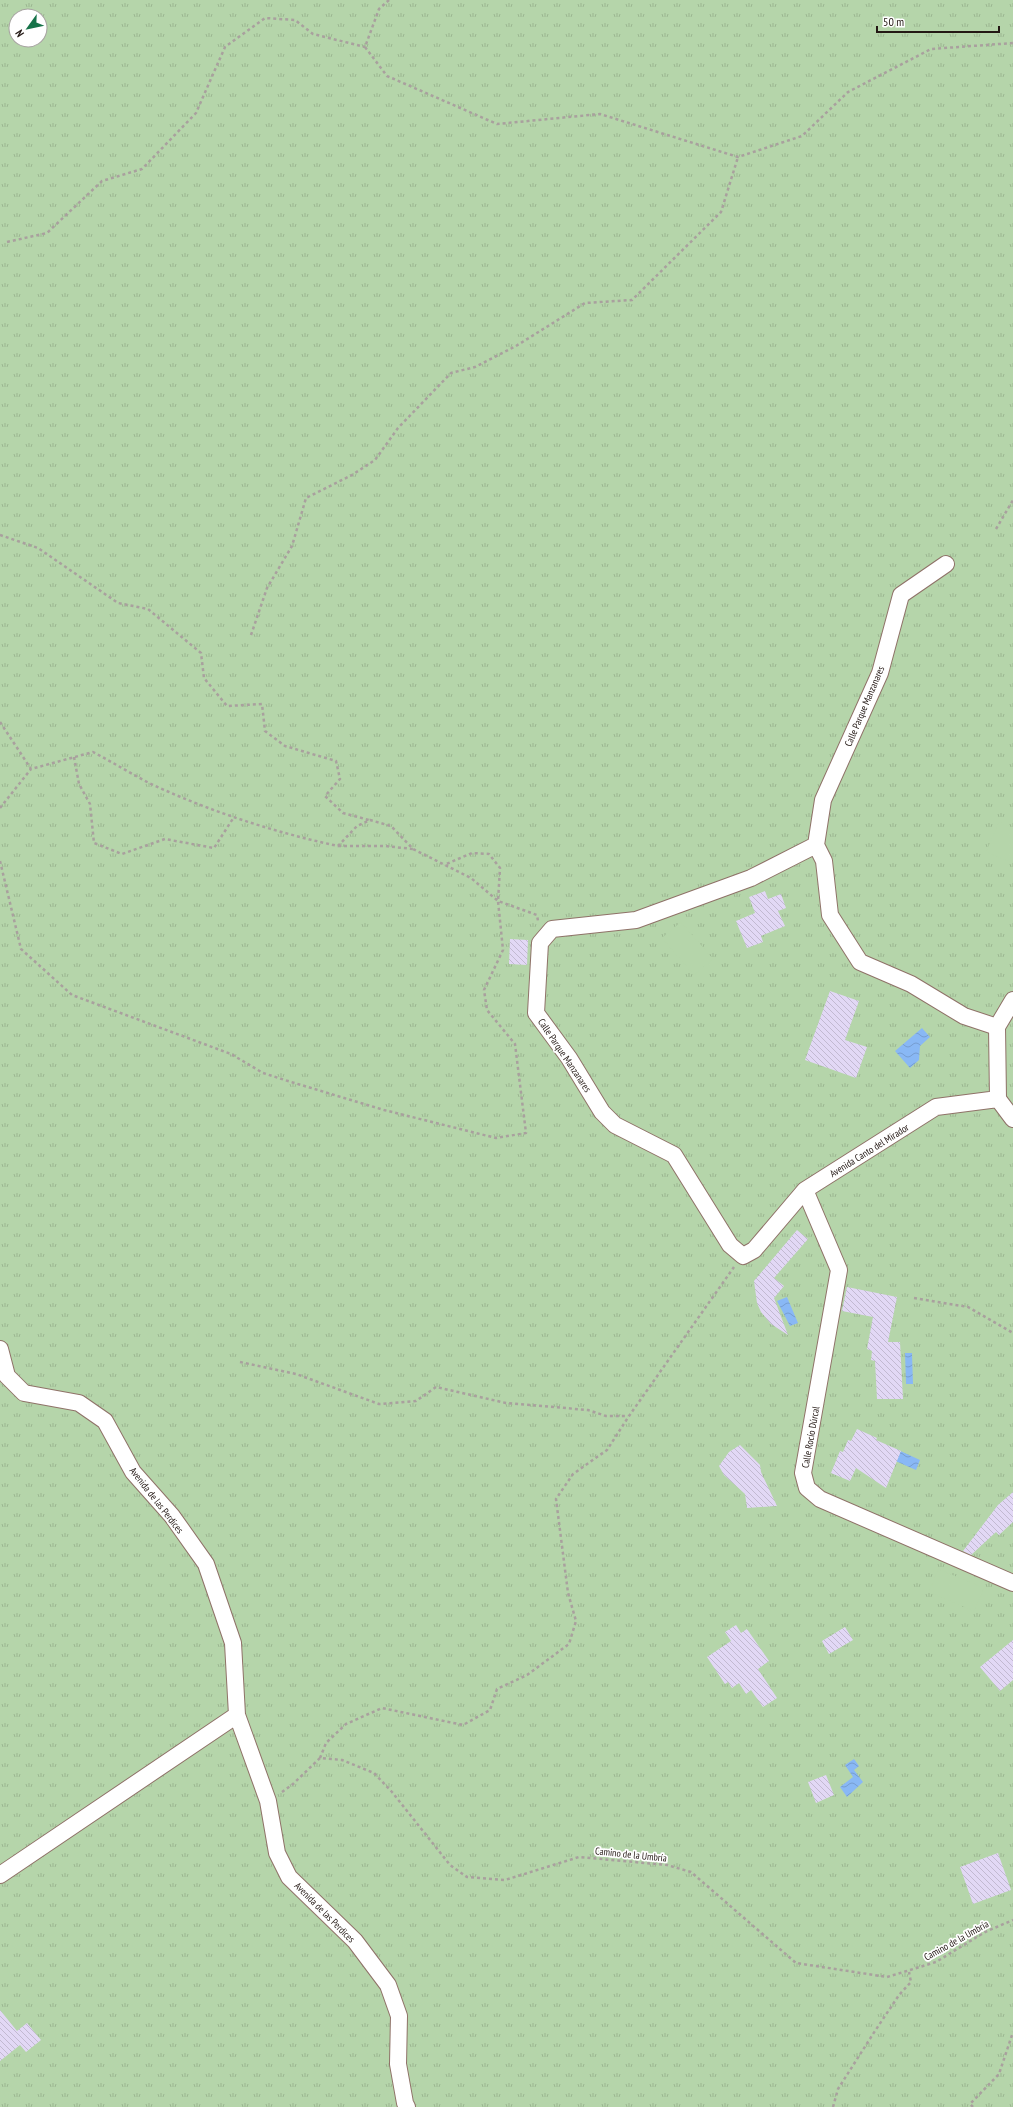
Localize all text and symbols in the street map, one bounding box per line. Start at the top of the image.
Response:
north arrow [8,8,48,48]
scale bar [877,8,999,34]
text: 50 m [883,14,904,29]
text: N [12,27,27,40]
street label: Calle Parque Manzanares [842,663,888,748]
street label: Calle Parque Manzanares [535,1016,594,1095]
street label: Avenida Canto del Mirador [827,1121,911,1180]
street label: Calle Rocío Dúrcal [799,1405,822,1469]
street label: Avenida de las Perdices [127,1465,187,1536]
street label: Camino de la Umbría [594,1844,667,1865]
street label: Avenida de las Perdices [292,1879,358,1946]
street label: Camino de la Umbría [922,1917,991,1964]

